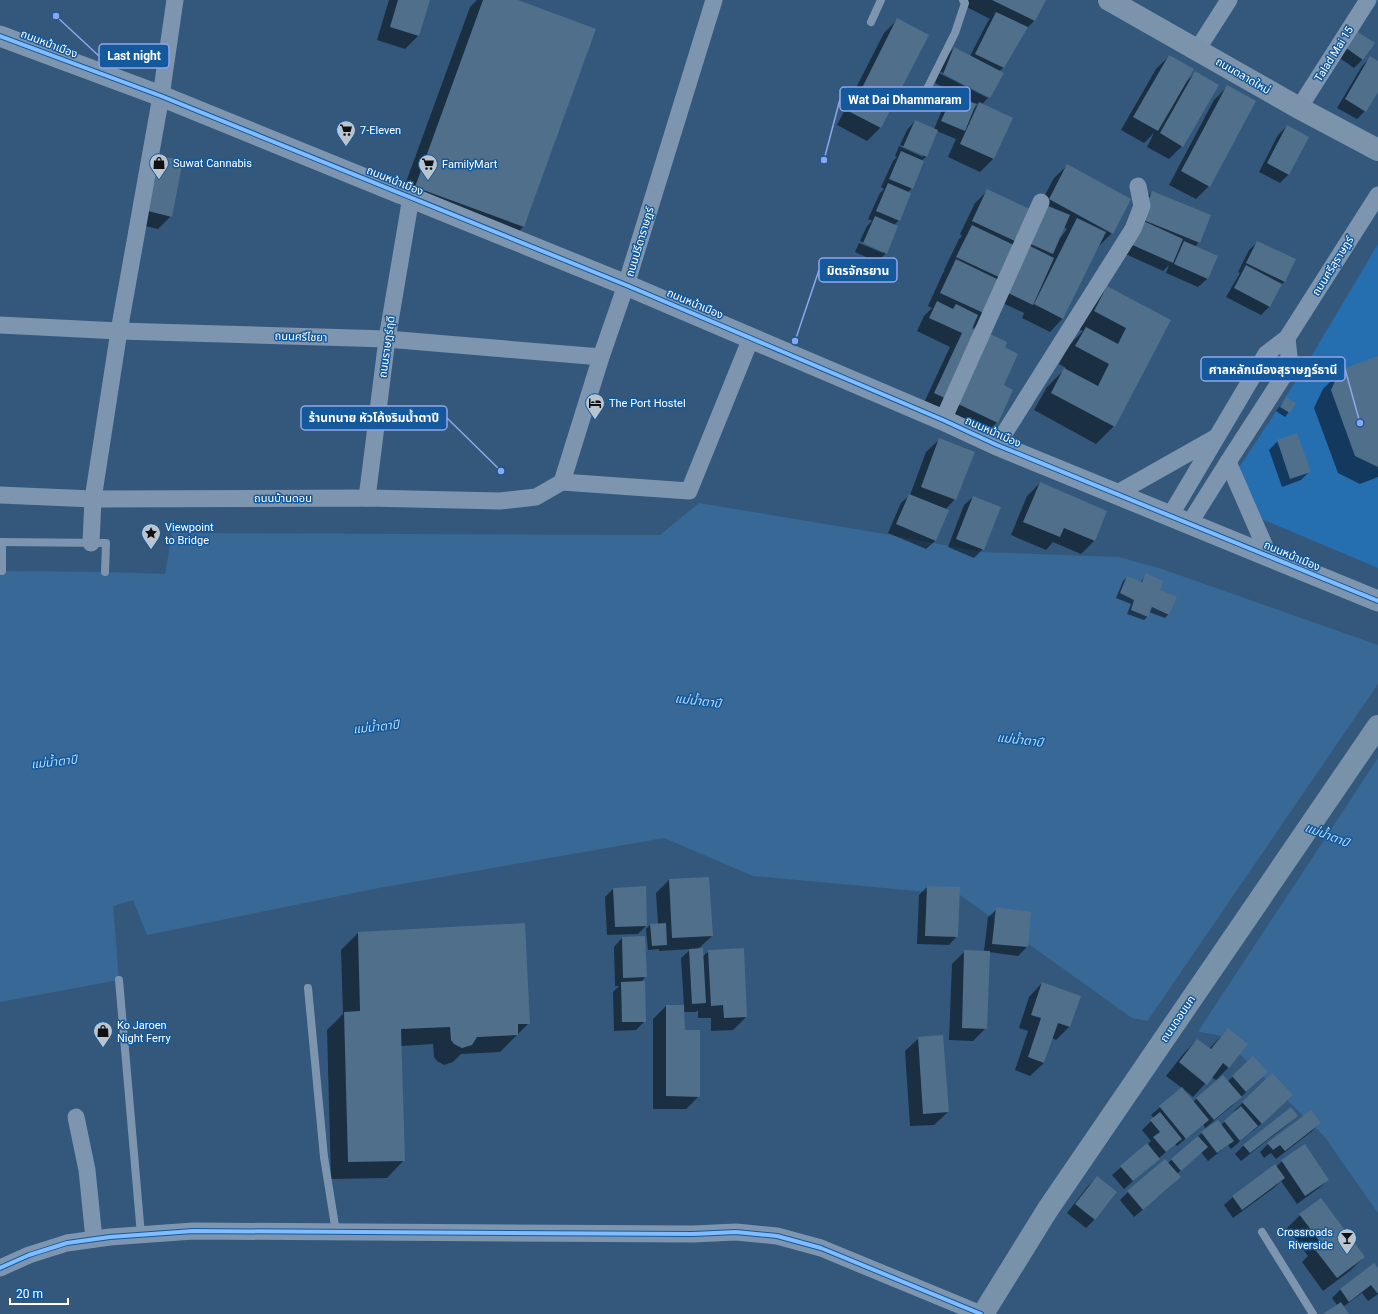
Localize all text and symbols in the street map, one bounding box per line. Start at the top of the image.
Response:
street label: Talad Mai 15 [1312,24,1356,84]
street label: ถนนหน้าเมือง [19,27,79,61]
callout: Last night [99,44,169,68]
text: Last night [107,49,161,63]
street label: ถนนตลาดใหม่ [1213,55,1273,97]
callout: Wat Dai Dhammaram [840,87,970,111]
text: Wat Dai Dhammaram [848,93,962,107]
supermarket icon: 7-Eleven [335,119,357,147]
place label: 7-Eleven [360,124,401,137]
shop icon: Suwat Cannabis [148,152,170,180]
supermarket icon: FamilyMart [417,153,439,181]
place label: Suwat Cannabis [173,157,252,170]
place label: FamilyMart [442,158,498,171]
street label: ถนนหน้าเมือง [365,164,425,198]
street label: ถนนปรีดาราษฎร์ [623,205,657,278]
street label: ถนนศรีสุราษฎร์ [1310,233,1357,298]
callout: มิตรจักรยาน [819,258,897,282]
text: มิตรจักรยาน [827,264,889,278]
street label: ถนนหน้าเมือง [665,286,725,322]
street label: ถนนราษฎร์ฤดี [376,315,398,379]
street label: ถนนศรีไชยา [274,330,328,344]
callout: ศาลหลักเมืองสุราษฎร์ธานี [1201,357,1345,381]
text: ศาลหลักเมืองสุราษฎร์ธานี [1209,363,1337,377]
hotel icon: The Port Hostel [584,392,606,420]
place label: The Port Hostel [609,397,686,410]
callout: ร้านทนาย หัวโค้งริมน้ำตาปี [301,406,447,430]
text: ร้านทนาย หัวโค้งริมน้ำตาปี [309,409,439,425]
street label: ถนนหน้าเมือง [963,414,1023,450]
street label: ถนนบ้านดอน [254,492,312,505]
place label: Viewpoint to Bridge [165,521,214,547]
place icon: Viewpoint to Bridge [140,522,162,550]
street label: ถนนหน้าเมือง [1262,538,1322,574]
water label: แม่น้ำตาปี [674,689,724,711]
water label: แม่น้ำตาปี [352,715,401,736]
water label: แม่น้ำตาปี [996,728,1046,750]
water label: แม่น้ำตาปี [30,750,79,771]
water label: แม่น้ำตาปี [1303,818,1353,850]
street label: ถนนดอนนก [1158,993,1198,1045]
place label: Ko Jaroen Night Ferry [117,1019,171,1045]
shop icon: Ko Jaroen Night Ferry [92,1020,114,1048]
place label: Crossroads Riverside [1277,1226,1333,1252]
bar icon: Crossroads Riverside [1336,1227,1358,1255]
scale bar [10,1280,68,1306]
text: 20 m [16,1287,43,1301]

